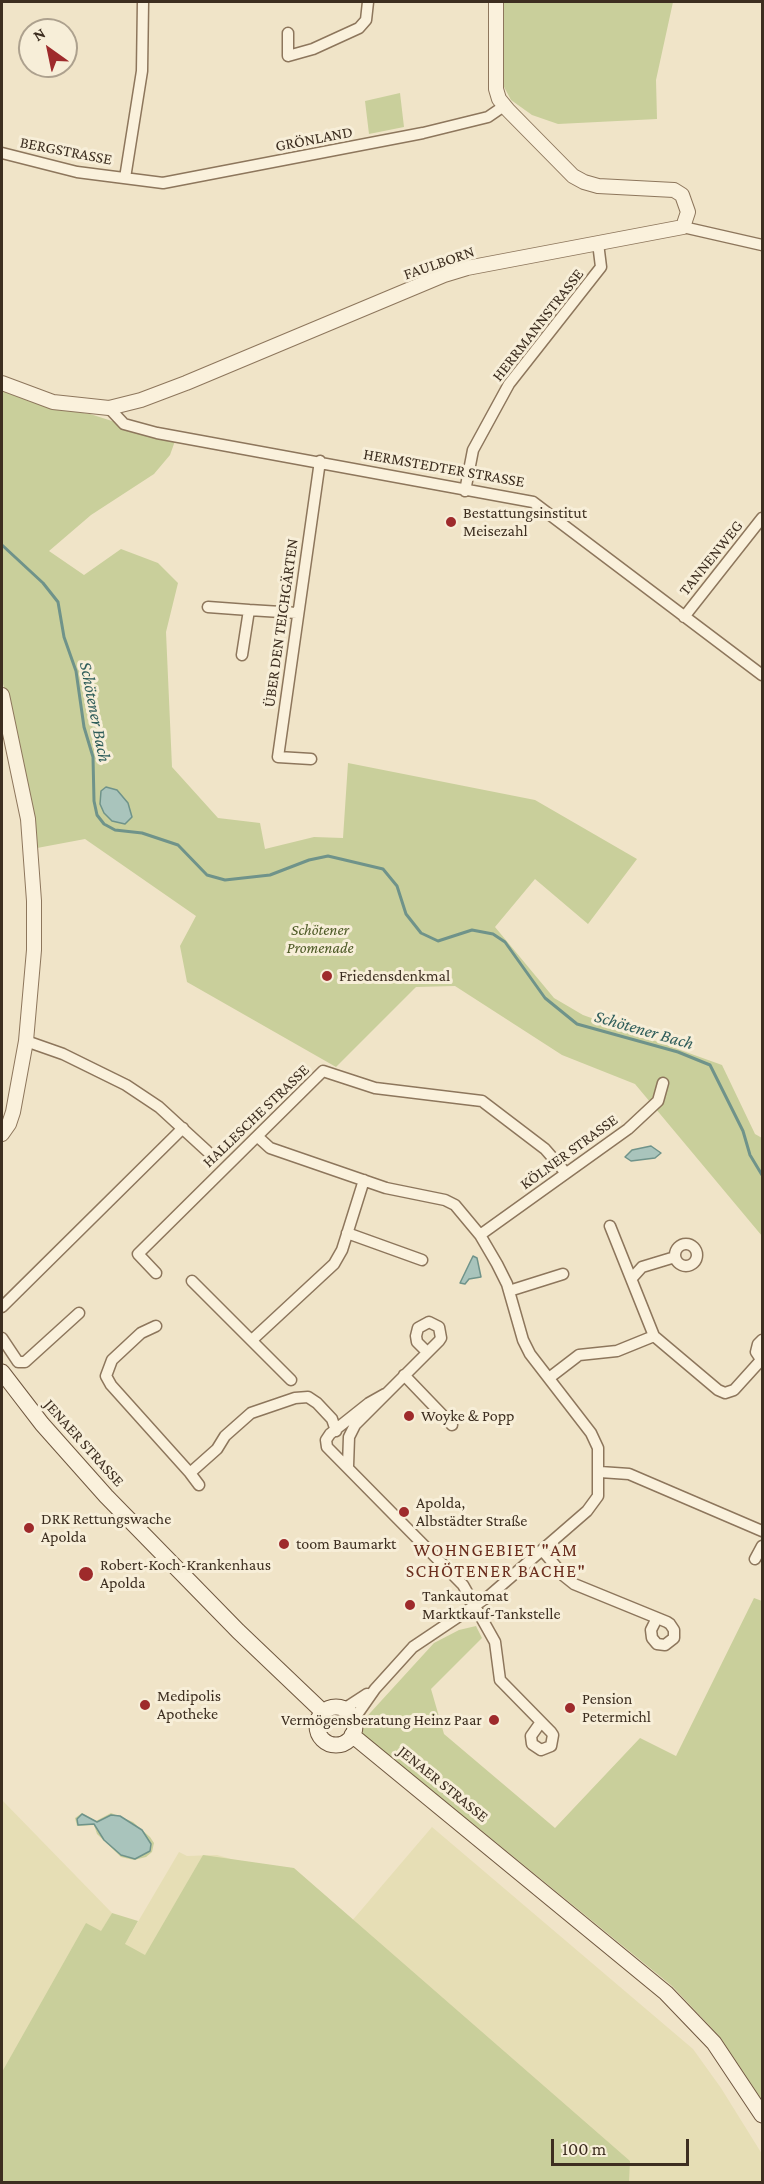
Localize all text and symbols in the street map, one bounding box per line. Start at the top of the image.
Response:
north arrow [18,18,78,78]
text: N [30,24,48,44]
street label: GRÖNLAND [274,122,354,156]
street label: BERGSTRASSE [18,133,114,169]
street label: FAULBORN [401,242,477,284]
street label: HERRMANNSTRASSE [488,265,588,385]
street label: HERMSTEDTER STRASSE [362,444,526,492]
place label: Bestattungsinstitut Meisezahl [463,503,587,541]
marker: Bestattungsinstitut Meisezahl [444,515,458,529]
street label: TANNENWEG [675,517,747,599]
street label: ÜBER DEN TEICHGÄRTEN [260,537,302,709]
water label: Schötener Bach [75,660,115,764]
park label: Schötener Promenade [286,920,354,958]
place label: Friedensdenkmal [339,966,450,986]
marker: Friedensdenkmal [320,969,334,983]
water label: Schötener Bach [592,1006,696,1054]
street label: HALLESCHE STRASSE [199,1060,313,1172]
street label: KÖLNER STRASSE [516,1110,622,1194]
street label: JENAER STRASSE [40,1395,128,1491]
place label: Woyke & Popp [421,1406,514,1426]
marker: Woyke & Popp [402,1409,416,1423]
place label: Apolda, Albstädter Straße [416,1493,527,1531]
marker: Apolda, Albstädter Straße [397,1505,411,1519]
place label: DRK Rettungswache Apolda [41,1509,171,1547]
marker: DRK Rettungswache Apolda [22,1521,36,1535]
place label: toom Baumarkt [296,1534,396,1554]
marker: toom Baumarkt [277,1537,291,1551]
district label: WOHNGEBIET "AM SCHÖTENER BACHE" [406,1539,586,1582]
place label: Robert-Koch-Krankenhaus Apolda [100,1555,271,1593]
marker: Robert-Koch-Krankenhaus Apolda [77,1565,95,1583]
place label: Tankautomat Marktkauf-Tankstelle [422,1586,561,1624]
marker: Tankautomat Marktkauf-Tankstelle [403,1598,417,1612]
place label: Medipolis Apotheke [157,1686,221,1724]
place label: Pension Petermichl [582,1689,651,1727]
marker: Medipolis Apotheke [138,1698,152,1712]
marker: Pension Petermichl [563,1701,577,1715]
place label: Vermögensberatung Heinz Paar [281,1710,482,1730]
marker: Vermögensberatung Heinz Paar [487,1713,501,1727]
street label: JENAER STRASSE [394,1742,492,1826]
scale bar [554,2127,692,2165]
text: 100 m [562,2139,606,2159]

